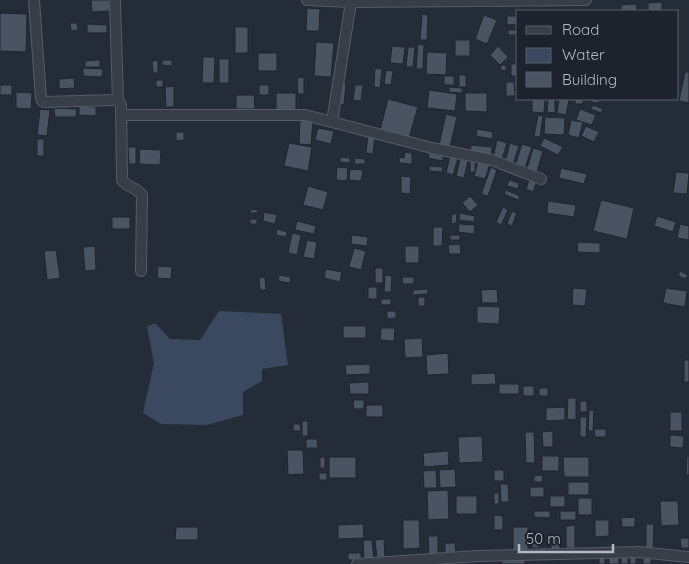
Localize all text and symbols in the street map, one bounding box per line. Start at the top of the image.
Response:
legend [516,10,679,100]
text: Road [562,20,599,39]
text: Water [562,45,605,64]
text: Building [562,70,617,89]
scale bar [519,522,613,554]
text: 50 m [526,529,561,548]

